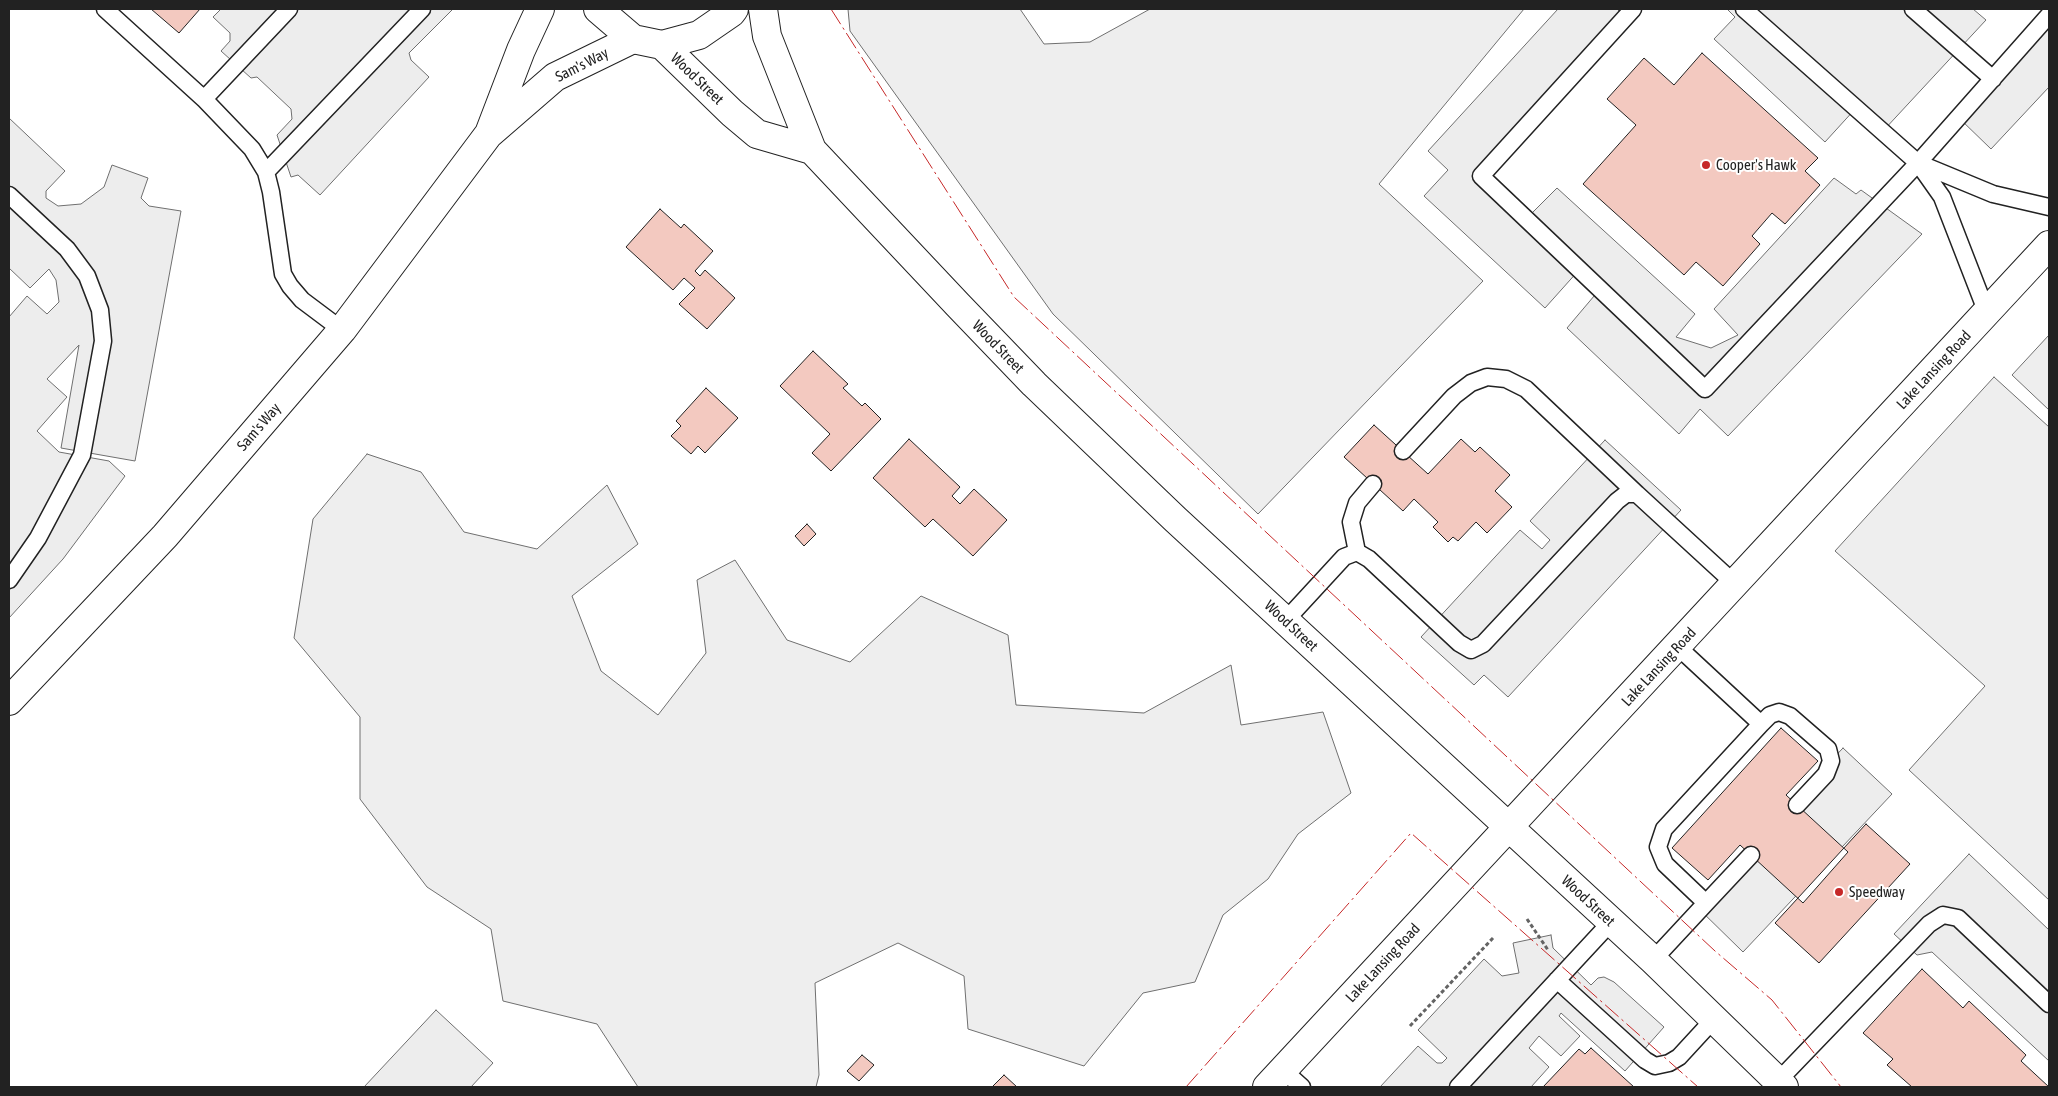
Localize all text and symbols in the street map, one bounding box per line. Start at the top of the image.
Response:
street label: Sam's Way [552,44,612,86]
street label: Wood Street [667,49,727,109]
place label: Cooper's Hawk [1716,156,1796,174]
marker: Cooper's Hawk [1700,159,1712,171]
street label: Wood Street [968,317,1028,377]
street label: Lake Lansing Road [1893,327,1975,413]
street label: Sam's Way [233,400,285,454]
street label: Wood Street [1261,597,1321,655]
street label: Lake Lansing Road [1618,624,1700,710]
street label: Wood Street [1558,872,1618,930]
place label: Speedway [1849,883,1905,901]
marker: Speedway [1833,886,1845,898]
street label: Lake Lansing Road [1342,920,1424,1006]

